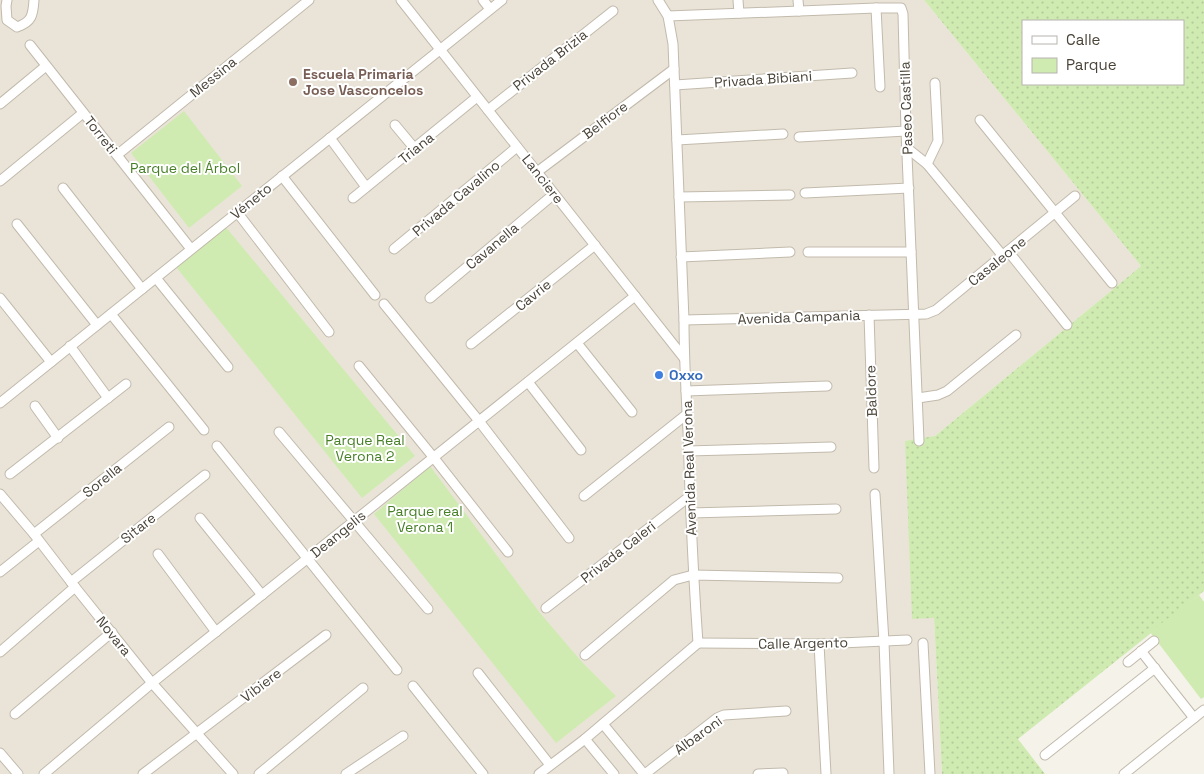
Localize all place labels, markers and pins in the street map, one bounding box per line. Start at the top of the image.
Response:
place label: Escuela Primaria Jose Vasconcelos [303,65,423,99]
marker: Escuela Primaria Jose Vasconcelos [287,76,299,88]
place label: Oxxo [669,366,703,384]
marker: Oxxo [653,369,665,381]

